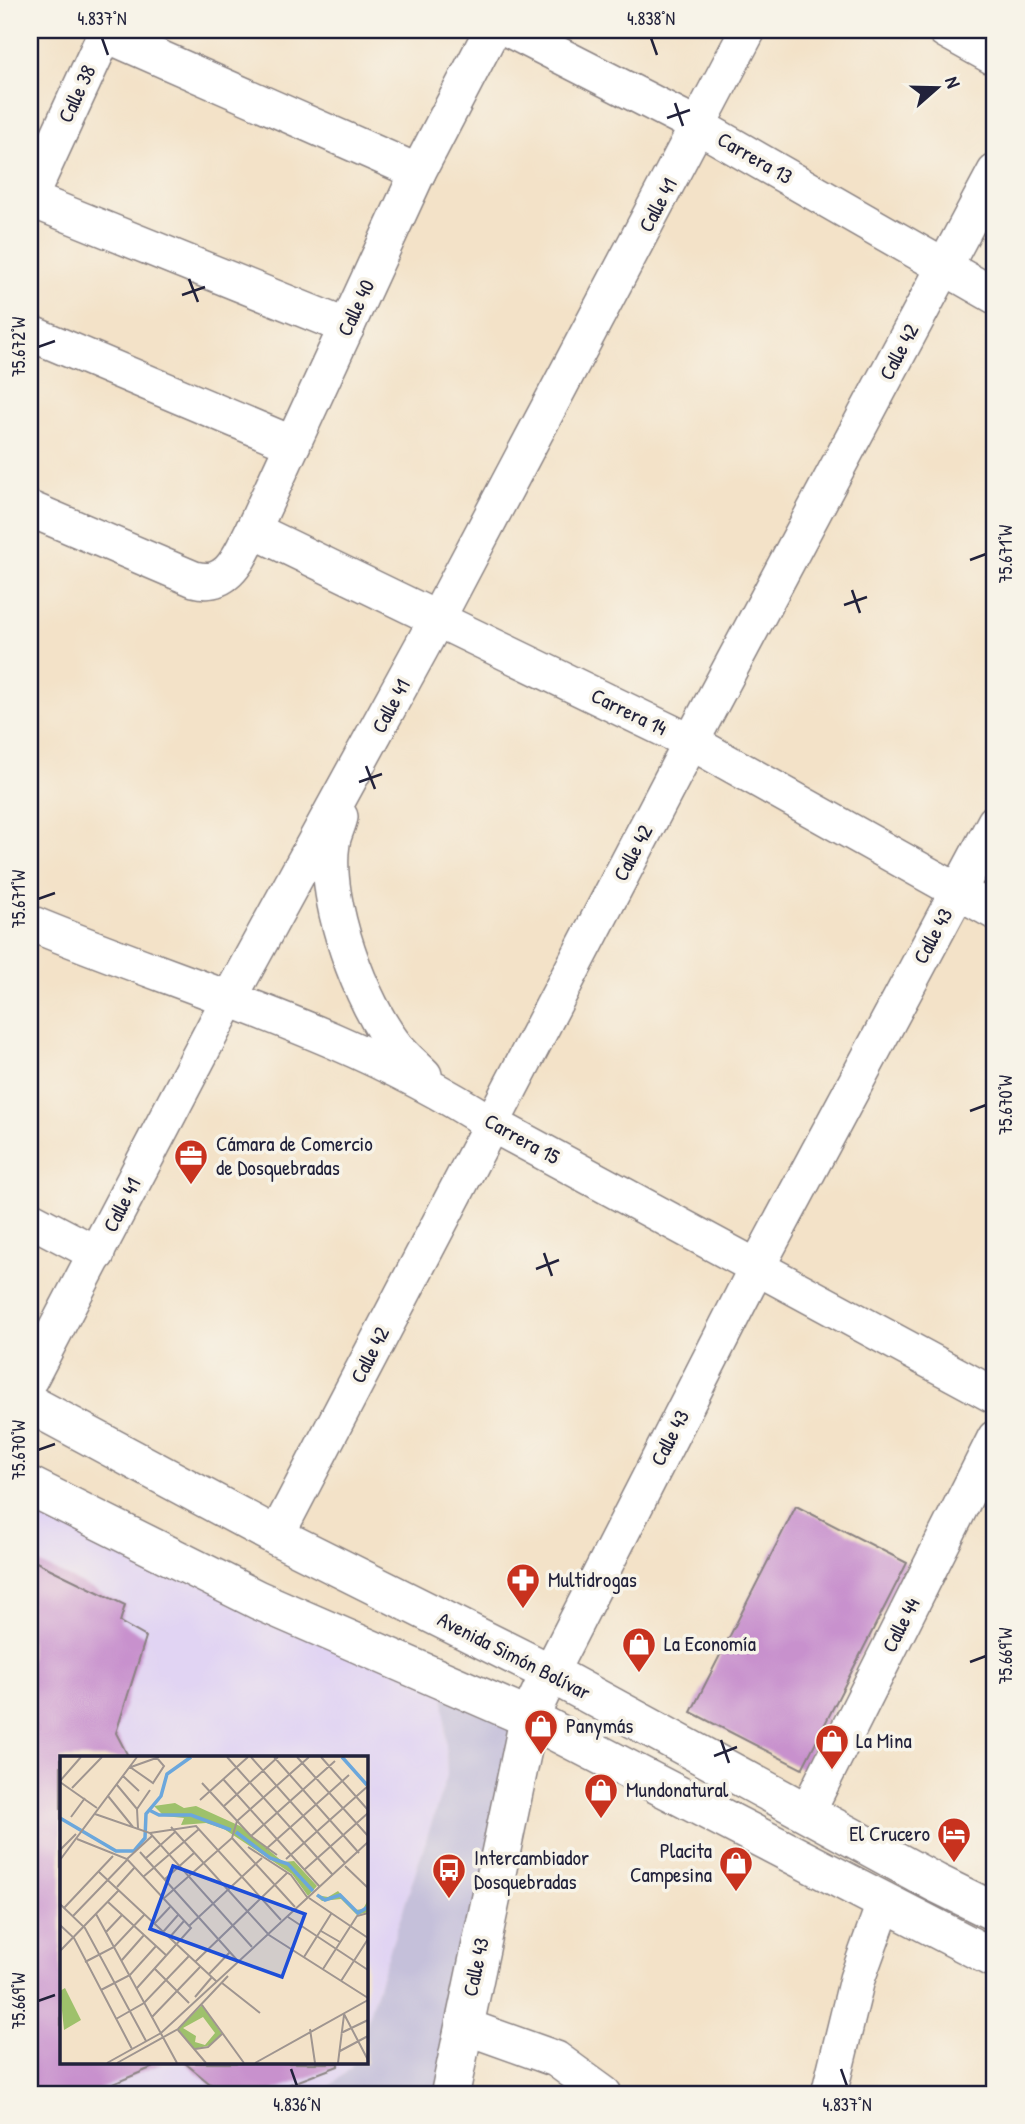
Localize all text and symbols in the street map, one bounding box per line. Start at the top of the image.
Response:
text: 4.837°N [77,6,127,31]
text: 4.838°N [627,6,675,31]
north arrow [902,52,972,122]
street label: Calle 38 [51,60,102,127]
text: N [939,73,967,91]
street label: Carrera 13 [712,124,798,191]
street label: Calle 41 [631,173,684,237]
street label: Calle 40 [330,275,381,341]
text: 75.672°W [6,317,31,377]
street label: Calle 42 [872,318,925,385]
text: 75.671°W [993,525,1018,583]
street label: Calle 41 [364,674,417,738]
street label: Carrera 14 [586,681,672,742]
street label: Calle 42 [606,819,659,886]
text: 75.671°W [6,870,31,928]
street label: Calle 43 [906,903,959,969]
text: 75.670°W [993,1075,1018,1135]
street label: Carrera 15 [479,1106,565,1171]
place label: Cámara de Comercio de Dosquebradas [216,1129,373,1182]
office icon: Cámara de Comercio de Dosquebradas [172,1137,210,1186]
street label: Calle 41 [96,1173,148,1237]
street label: Calle 42 [343,1321,396,1388]
street label: Calle 43 [643,1405,696,1471]
text: 75.670°W [6,1420,31,1480]
pharmacy icon: Multidrogas [504,1561,542,1610]
place label: Multidrogas [548,1565,637,1594]
street label: Calle 44 [875,1592,927,1657]
street label: Avenida Simón Bolívar [433,1605,596,1707]
shop icon: La Economía [620,1625,658,1674]
text: 75.669°W [993,1628,1018,1684]
place label: La Economía [664,1629,756,1658]
shop icon: Panymás [522,1707,560,1756]
place label: Panymás [566,1711,633,1740]
shop icon: La Mina [813,1722,851,1771]
place label: La Mina [856,1726,912,1755]
inset map [60,1756,368,2064]
shop icon: Mundonatural [582,1771,620,1820]
place label: Mundonatural [626,1775,729,1804]
hotel icon: El Crucero [935,1815,973,1864]
place label: El Crucero [849,1819,930,1848]
place label: Placita Campesina [630,1836,712,1889]
place label: Intercambiador Dosquebradas [474,1843,589,1896]
shop icon: Placita Campesina [717,1844,755,1893]
bus stop icon: Intercambiador Dosquebradas [430,1851,468,1900]
street label: Calle 43 [455,1935,496,1999]
text: 75.669°W [6,1973,31,2029]
text: 4.836°N [273,2092,321,2117]
text: 4.837°N [822,2092,872,2117]

